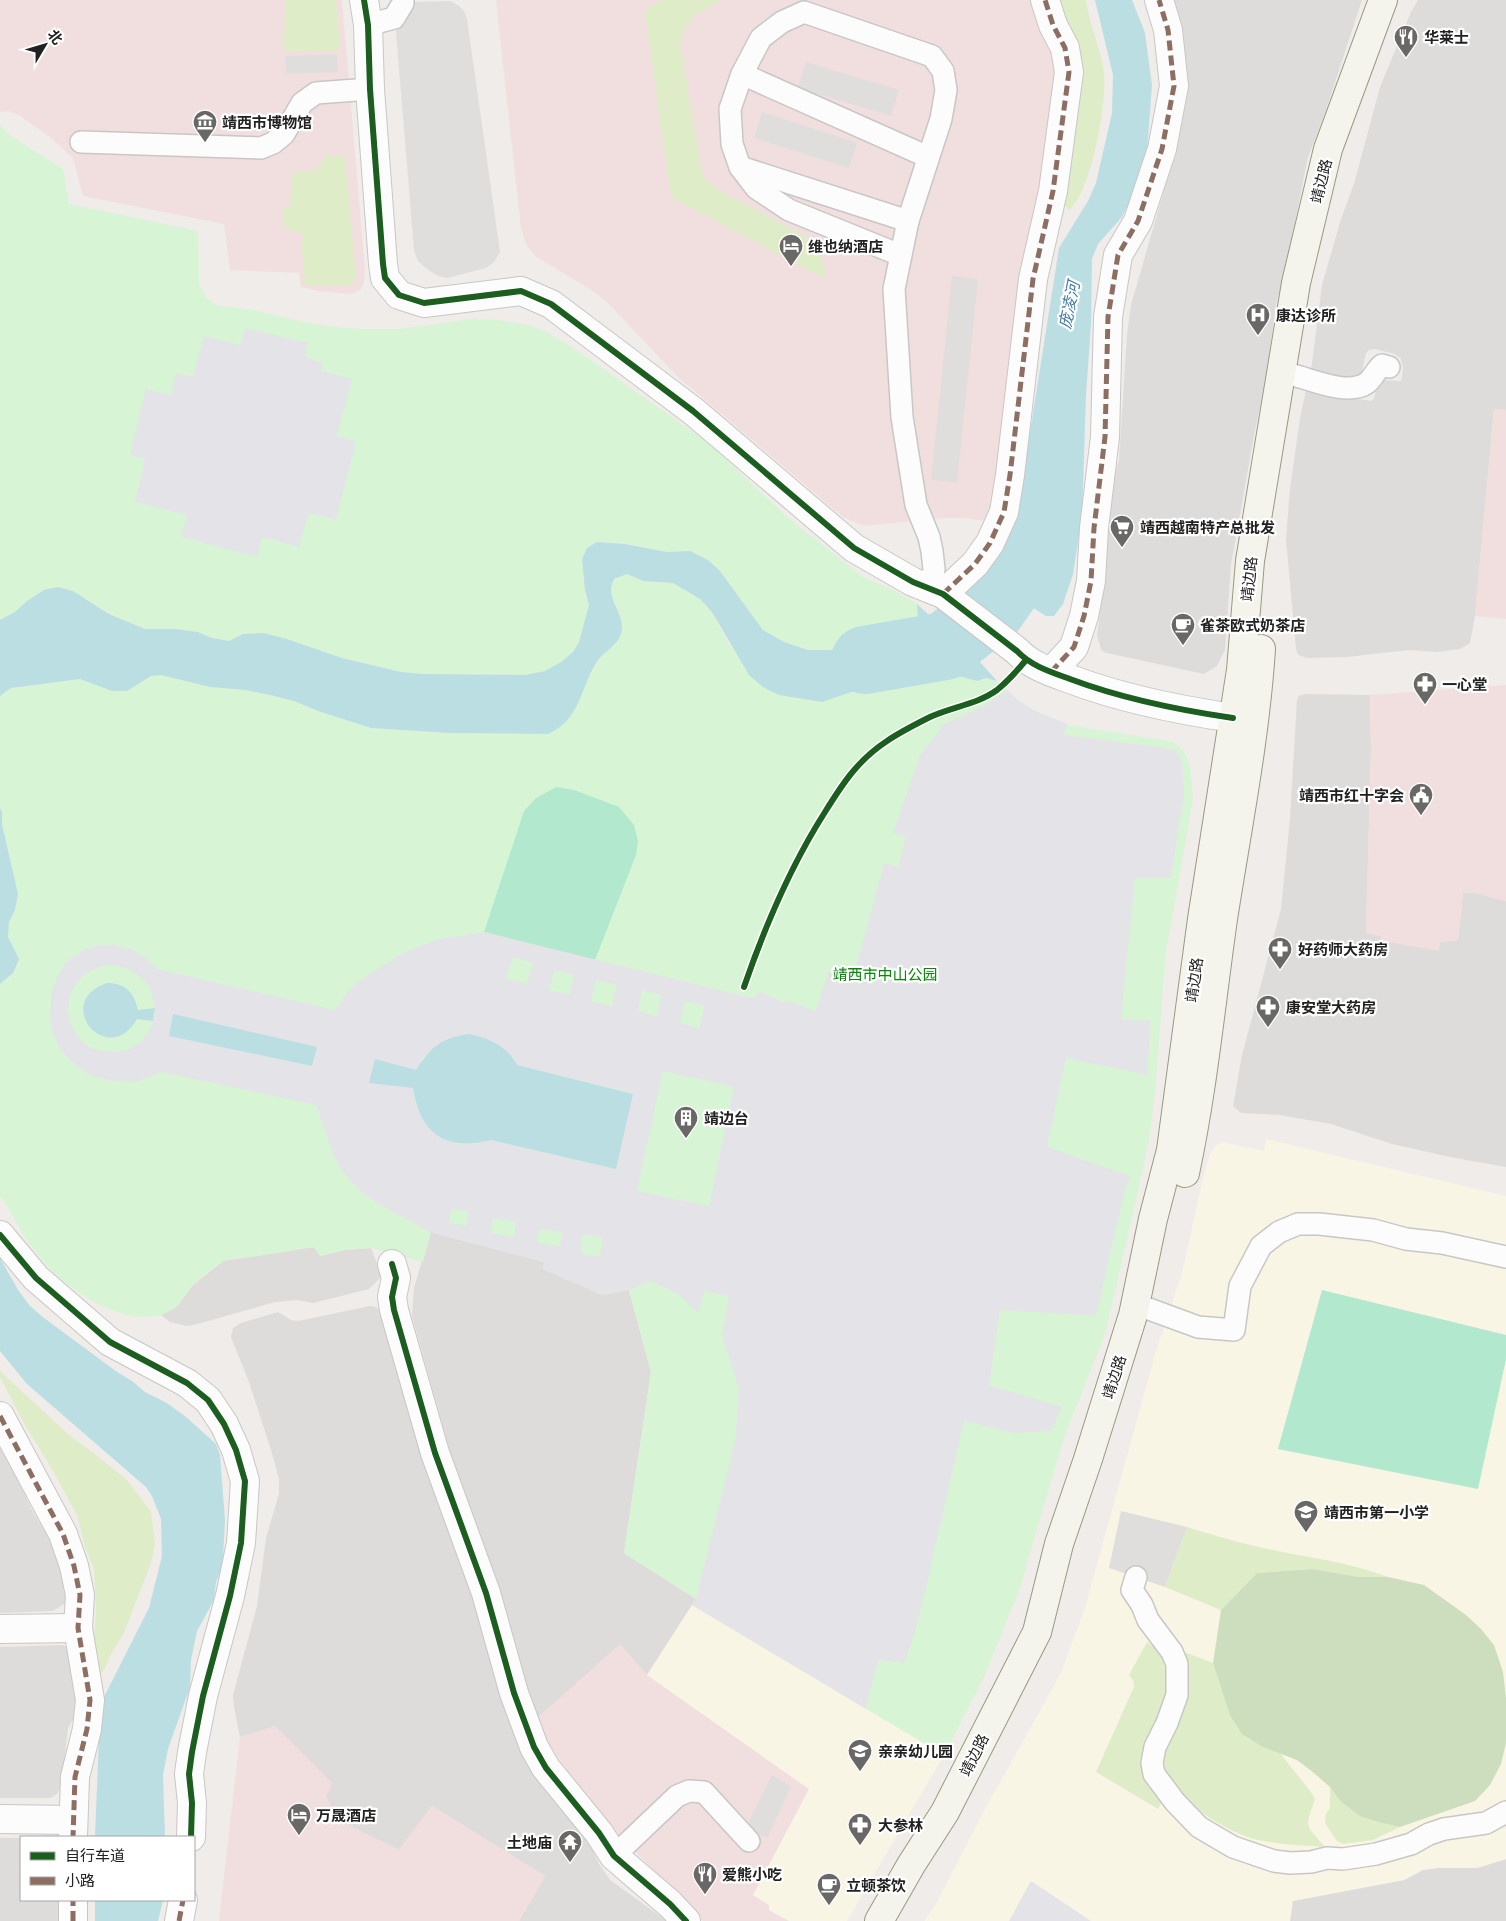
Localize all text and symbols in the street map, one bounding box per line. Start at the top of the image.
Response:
north arrow [20,20,70,70]
restaurant icon: 华莱士 [1393,24,1419,58]
text: 北 [44,26,67,48]
place label: 华莱士 [1424,28,1469,47]
museum icon: 靖西市博物馆 [192,109,218,143]
place label: 靖西市博物馆 [222,113,312,132]
street label: 靖边路 [1306,157,1336,205]
hotel icon: 维也纳酒店 [778,233,804,267]
place label: 维也纳酒店 [808,237,883,256]
water label: 庞凌河 [1055,277,1084,330]
hospital icon: 康达诊所 [1245,302,1271,336]
place label: 康达诊所 [1276,306,1336,325]
supermarket icon: 靖西越南特产总批发 [1109,514,1135,548]
place label: 靖西越南特产总批发 [1140,518,1275,537]
street label: 靖边路 [1237,556,1261,602]
cafe icon: 雀茶欧式奶茶店 [1170,612,1196,646]
place label: 雀茶欧式奶茶店 [1200,616,1305,635]
pharmacy icon: 一心堂 [1412,671,1438,705]
place label: 一心堂 [1442,675,1487,694]
public building icon: 靖西市红十字会 [1408,782,1434,816]
place label: 靖西市红十字会 [1299,786,1404,805]
pharmacy icon: 好药师大药房 [1267,936,1293,970]
place label: 好药师大药房 [1298,940,1388,959]
street label: 靖边路 [1181,956,1207,1004]
park label: 靖西市中山公园 [832,965,938,984]
pharmacy icon: 康安堂大药房 [1255,994,1281,1028]
place label: 康安堂大药房 [1286,998,1376,1017]
building icon: 靖边台 [673,1105,699,1139]
place label: 靖边台 [704,1109,749,1128]
street label: 靖边路 [1098,1353,1130,1401]
school or university icon: 靖西市第一小学 [1293,1499,1319,1533]
place label: 靖西市第一小学 [1324,1503,1429,1522]
street label: 靖边路 [955,1731,993,1779]
school or university icon: 亲亲幼儿园 [847,1738,873,1772]
place label: 亲亲幼儿园 [878,1742,953,1761]
hotel icon: 万晟酒店 [286,1802,312,1836]
place label: 万晟酒店 [316,1806,376,1825]
pharmacy icon: 大参林 [847,1812,873,1846]
place label: 大参林 [878,1816,923,1835]
temple icon: 土地庙 [557,1829,583,1863]
place label: 土地庙 [507,1833,552,1852]
legend [20,1836,195,1901]
text: 自行车道 [65,1846,125,1865]
restaurant icon: 爱熊小吃 [692,1861,718,1895]
place label: 爱熊小吃 [722,1865,782,1884]
text: 小路 [65,1871,95,1890]
cafe icon: 立顿茶饮 [816,1872,842,1906]
place label: 立顿茶饮 [846,1876,906,1895]

